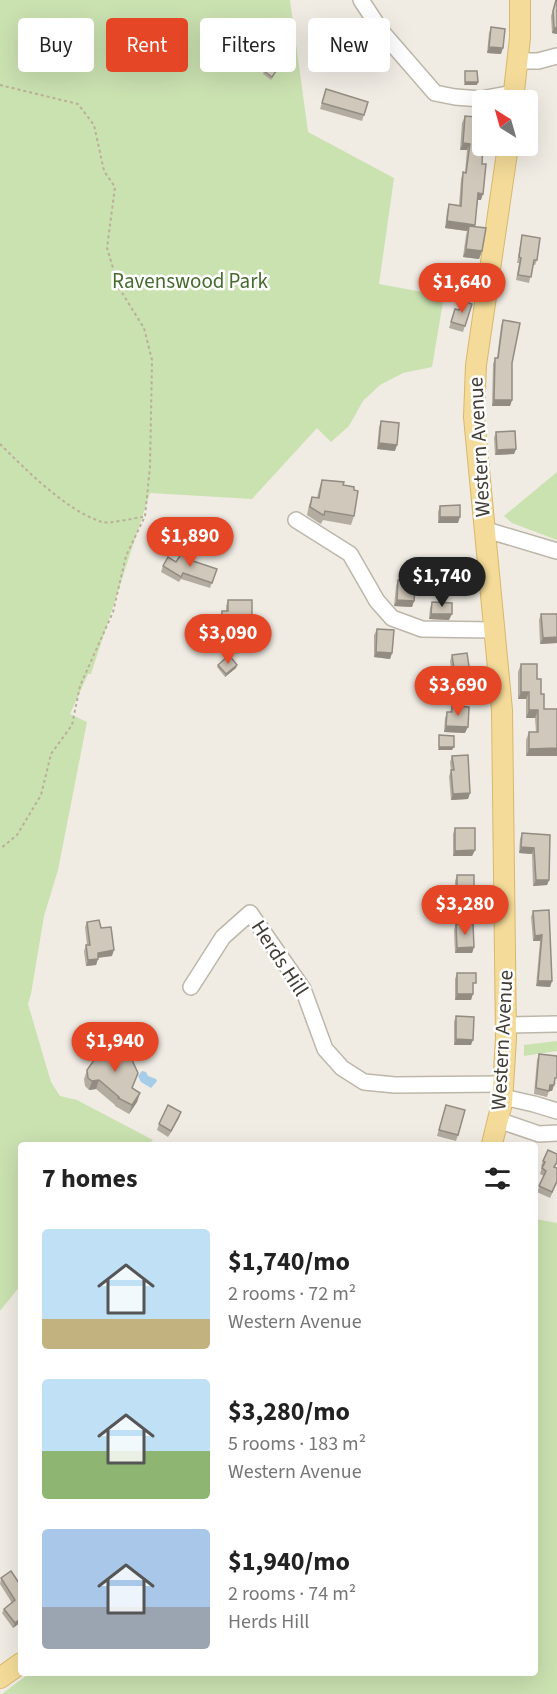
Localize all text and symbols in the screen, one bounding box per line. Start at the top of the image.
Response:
chip: Buy [18,18,94,72]
chip: Rent [106,18,188,72]
chip: Filters [200,18,296,72]
chip: New [308,18,390,72]
north arrow [472,90,538,156]
map controls [472,90,538,156]
pin: $1,640 [413,263,511,314]
park label: Ravenswood Park [112,266,268,296]
text: $1,640 [433,268,491,296]
street label: Western Avenue [460,376,498,518]
pin: $1,890 [141,517,239,568]
text: $1,890 [161,522,219,550]
pin: $1,740 [393,557,491,608]
text: $1,740 [413,562,471,590]
pin: $3,090 [179,614,277,665]
text: $3,090 [199,619,257,647]
pin: $3,690 [409,666,507,717]
text: $3,690 [429,671,487,699]
pin: $3,280 [416,885,514,936]
text: $3,280 [436,890,494,918]
street label: Herds Hill [244,914,316,1002]
street label: Western Avenue [483,969,521,1111]
pin: $1,940 [66,1022,164,1073]
text: $1,940 [86,1027,144,1055]
text: 7 homes [42,1160,137,1197]
icon: filters [481,1162,514,1195]
text: $1,740/mo [228,1243,350,1280]
icon: home [90,1253,162,1325]
text: 2 rooms · 72 m² [228,1280,356,1308]
text: Western Avenue [228,1308,362,1336]
text: $3,280/mo [228,1393,350,1430]
icon: home [90,1403,162,1475]
text: 5 rooms · 183 m² [228,1430,366,1458]
text: Western Avenue [228,1458,362,1486]
text: $1,940/mo [228,1543,350,1580]
icon: home [90,1553,162,1625]
text: 2 rooms · 74 m² [228,1580,356,1608]
text: Herds Hill [228,1608,309,1636]

